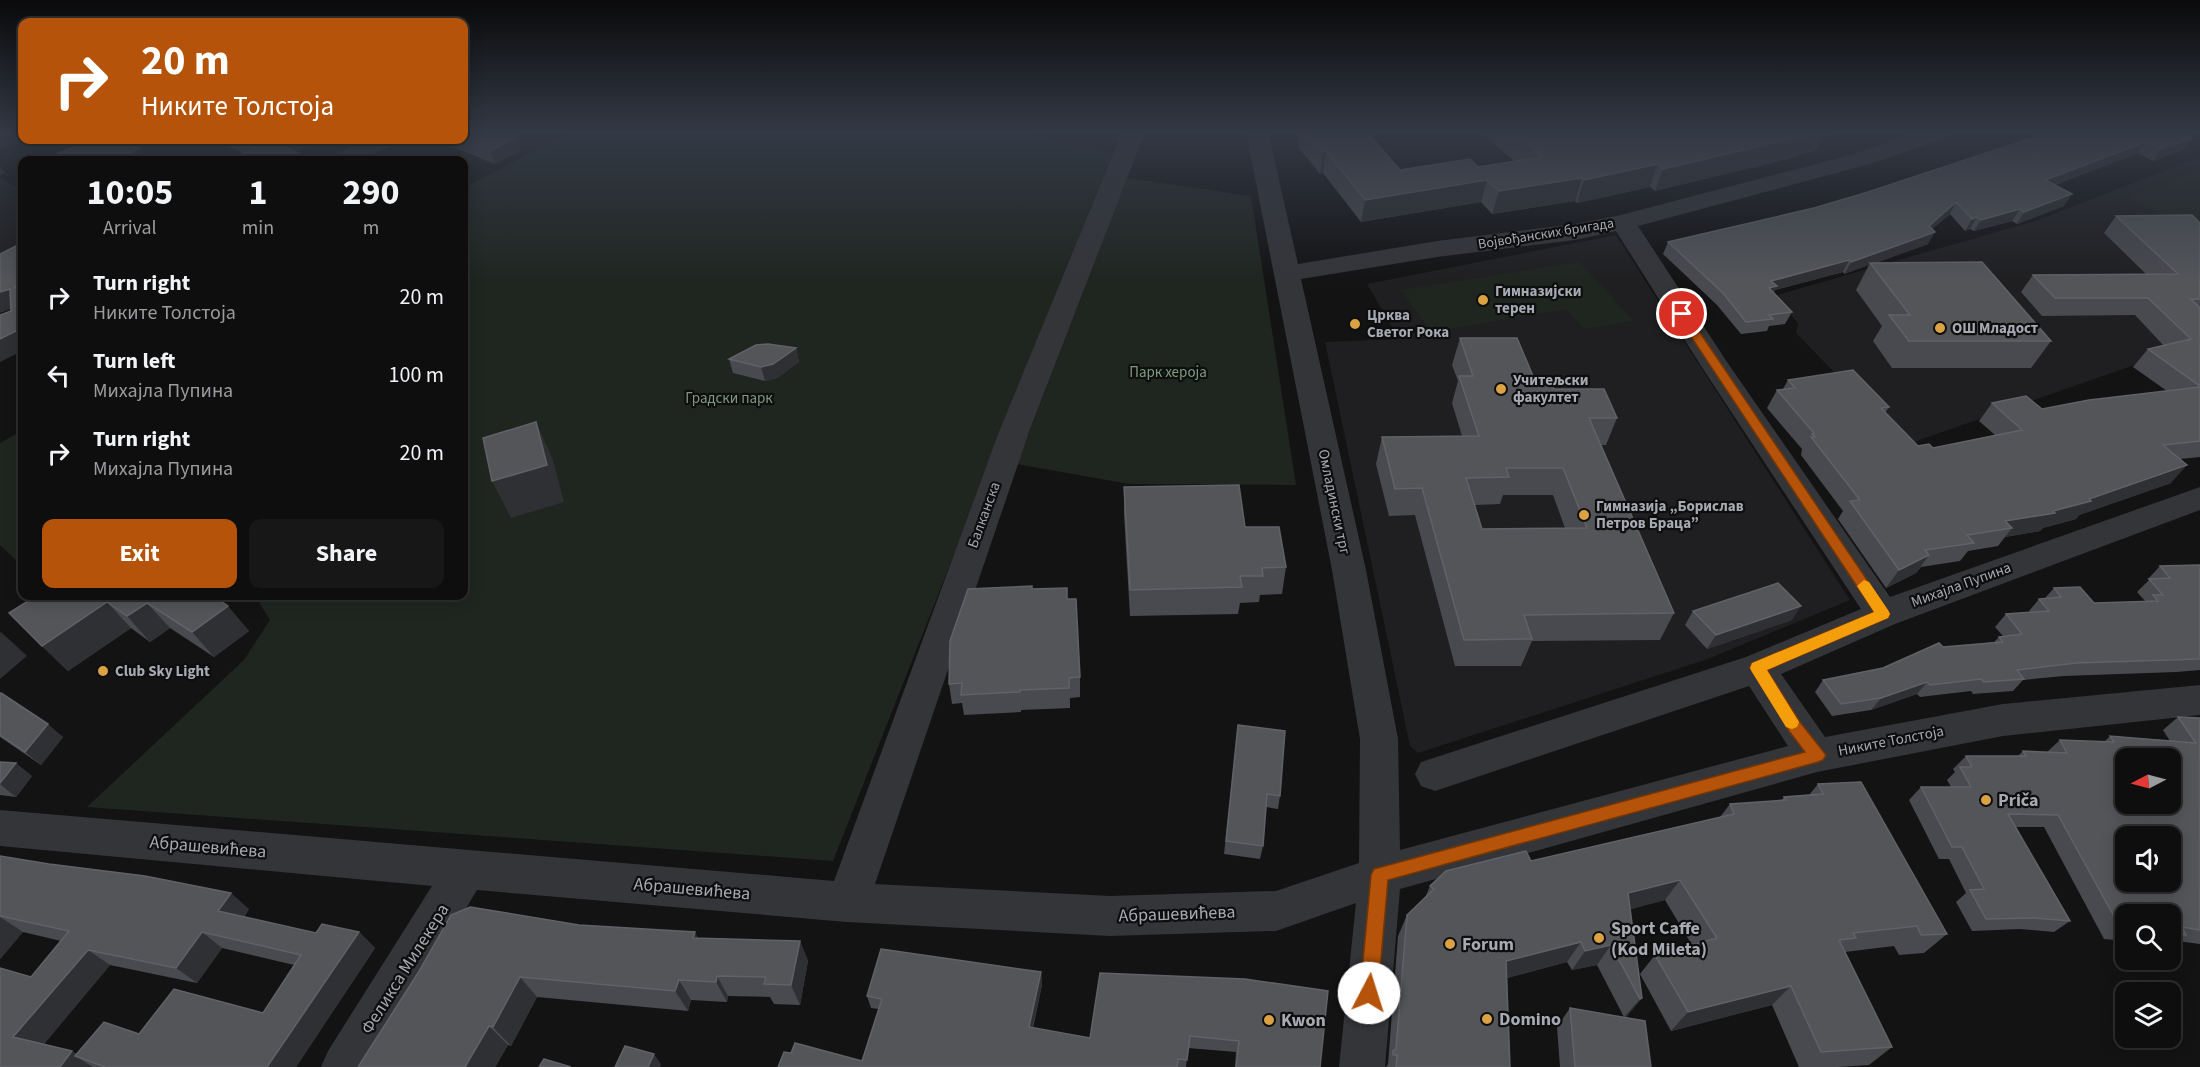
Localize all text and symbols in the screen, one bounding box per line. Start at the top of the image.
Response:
text: 20 m [141,31,230,91]
icon: right [42,42,120,120]
text: Никите Толстоја [141,87,334,126]
text: 10:05 [86,167,173,218]
text: 1 [248,167,267,218]
text: 290 [343,167,400,218]
street label: Војвођанских бригада [1477,213,1615,255]
text: Arrival [103,214,157,242]
text: min [242,214,274,242]
text: m [363,214,379,242]
text: Turn right [93,267,190,299]
icon: right [42,281,75,314]
text: 20 m [399,281,444,313]
place label: Гимназијски терен [1495,281,1581,319]
pin [1656,288,1707,339]
marker: Гимназијски терен [1476,293,1490,307]
icon: arrive [1665,297,1698,330]
text: Никите Толстоја [93,299,236,327]
place label: Црква Светог Рока [1367,305,1449,343]
marker: Црква Светог Рока [1348,317,1362,331]
place label: ОШ Младост [1952,318,2038,339]
marker: ОШ Младост [1933,321,1947,335]
text: Turn left [93,345,175,377]
icon: left [42,359,75,392]
text: 100 m [389,359,444,391]
park label: Парк хероја [1129,362,1207,383]
place label: Учитељски факултет [1513,370,1589,408]
text: Михајла Пупина [93,377,233,405]
marker: Учитељски факултет [1494,382,1508,396]
park label: Градски парк [685,388,773,409]
text: Turn right [93,423,190,455]
icon: right [42,437,75,470]
text: 20 m [399,437,444,469]
street label: Омладински трг [1313,447,1355,557]
text: Михајла Пупина [93,455,233,483]
street label: Балканска [962,479,1006,551]
place label: Гимназија „Борислав Петров Браца” [1596,496,1744,534]
marker: Гимназија „Борислав Петров Браца” [1577,508,1591,522]
button: Exit [42,519,237,588]
button: Share [249,519,444,588]
street label: Михајла Пупина [1908,557,2014,613]
place label: Club Sky Light [115,661,210,682]
marker: Club Sky Light [96,664,110,678]
street label: Никите Толстоја [1836,720,1946,762]
north arrow [2115,748,2181,814]
map controls [2115,748,2181,1048]
place label: Priča [1998,788,2039,813]
marker: Priča [1979,793,1993,807]
button: sound [2115,826,2181,892]
street label: Абрашевићева [149,829,267,865]
street label: Абрашевићева [633,871,751,907]
street label: Феликса Милекера [355,899,455,1039]
street label: Абрашевићева [1118,899,1236,929]
button: search [2115,904,2181,970]
place label: Sport Caffe (Kod Mileta) [1611,916,1707,962]
marker: Sport Caffe (Kod Mileta) [1592,931,1606,945]
place label: Forum [1462,932,1514,957]
marker: Forum [1443,937,1457,951]
position arrow [1337,961,1401,1025]
button: layers [2115,982,2181,1048]
place label: Domino [1499,1007,1561,1032]
place label: Kwon [1281,1008,1326,1033]
marker: Domino [1480,1012,1494,1026]
marker: Kwon [1262,1013,1276,1027]

